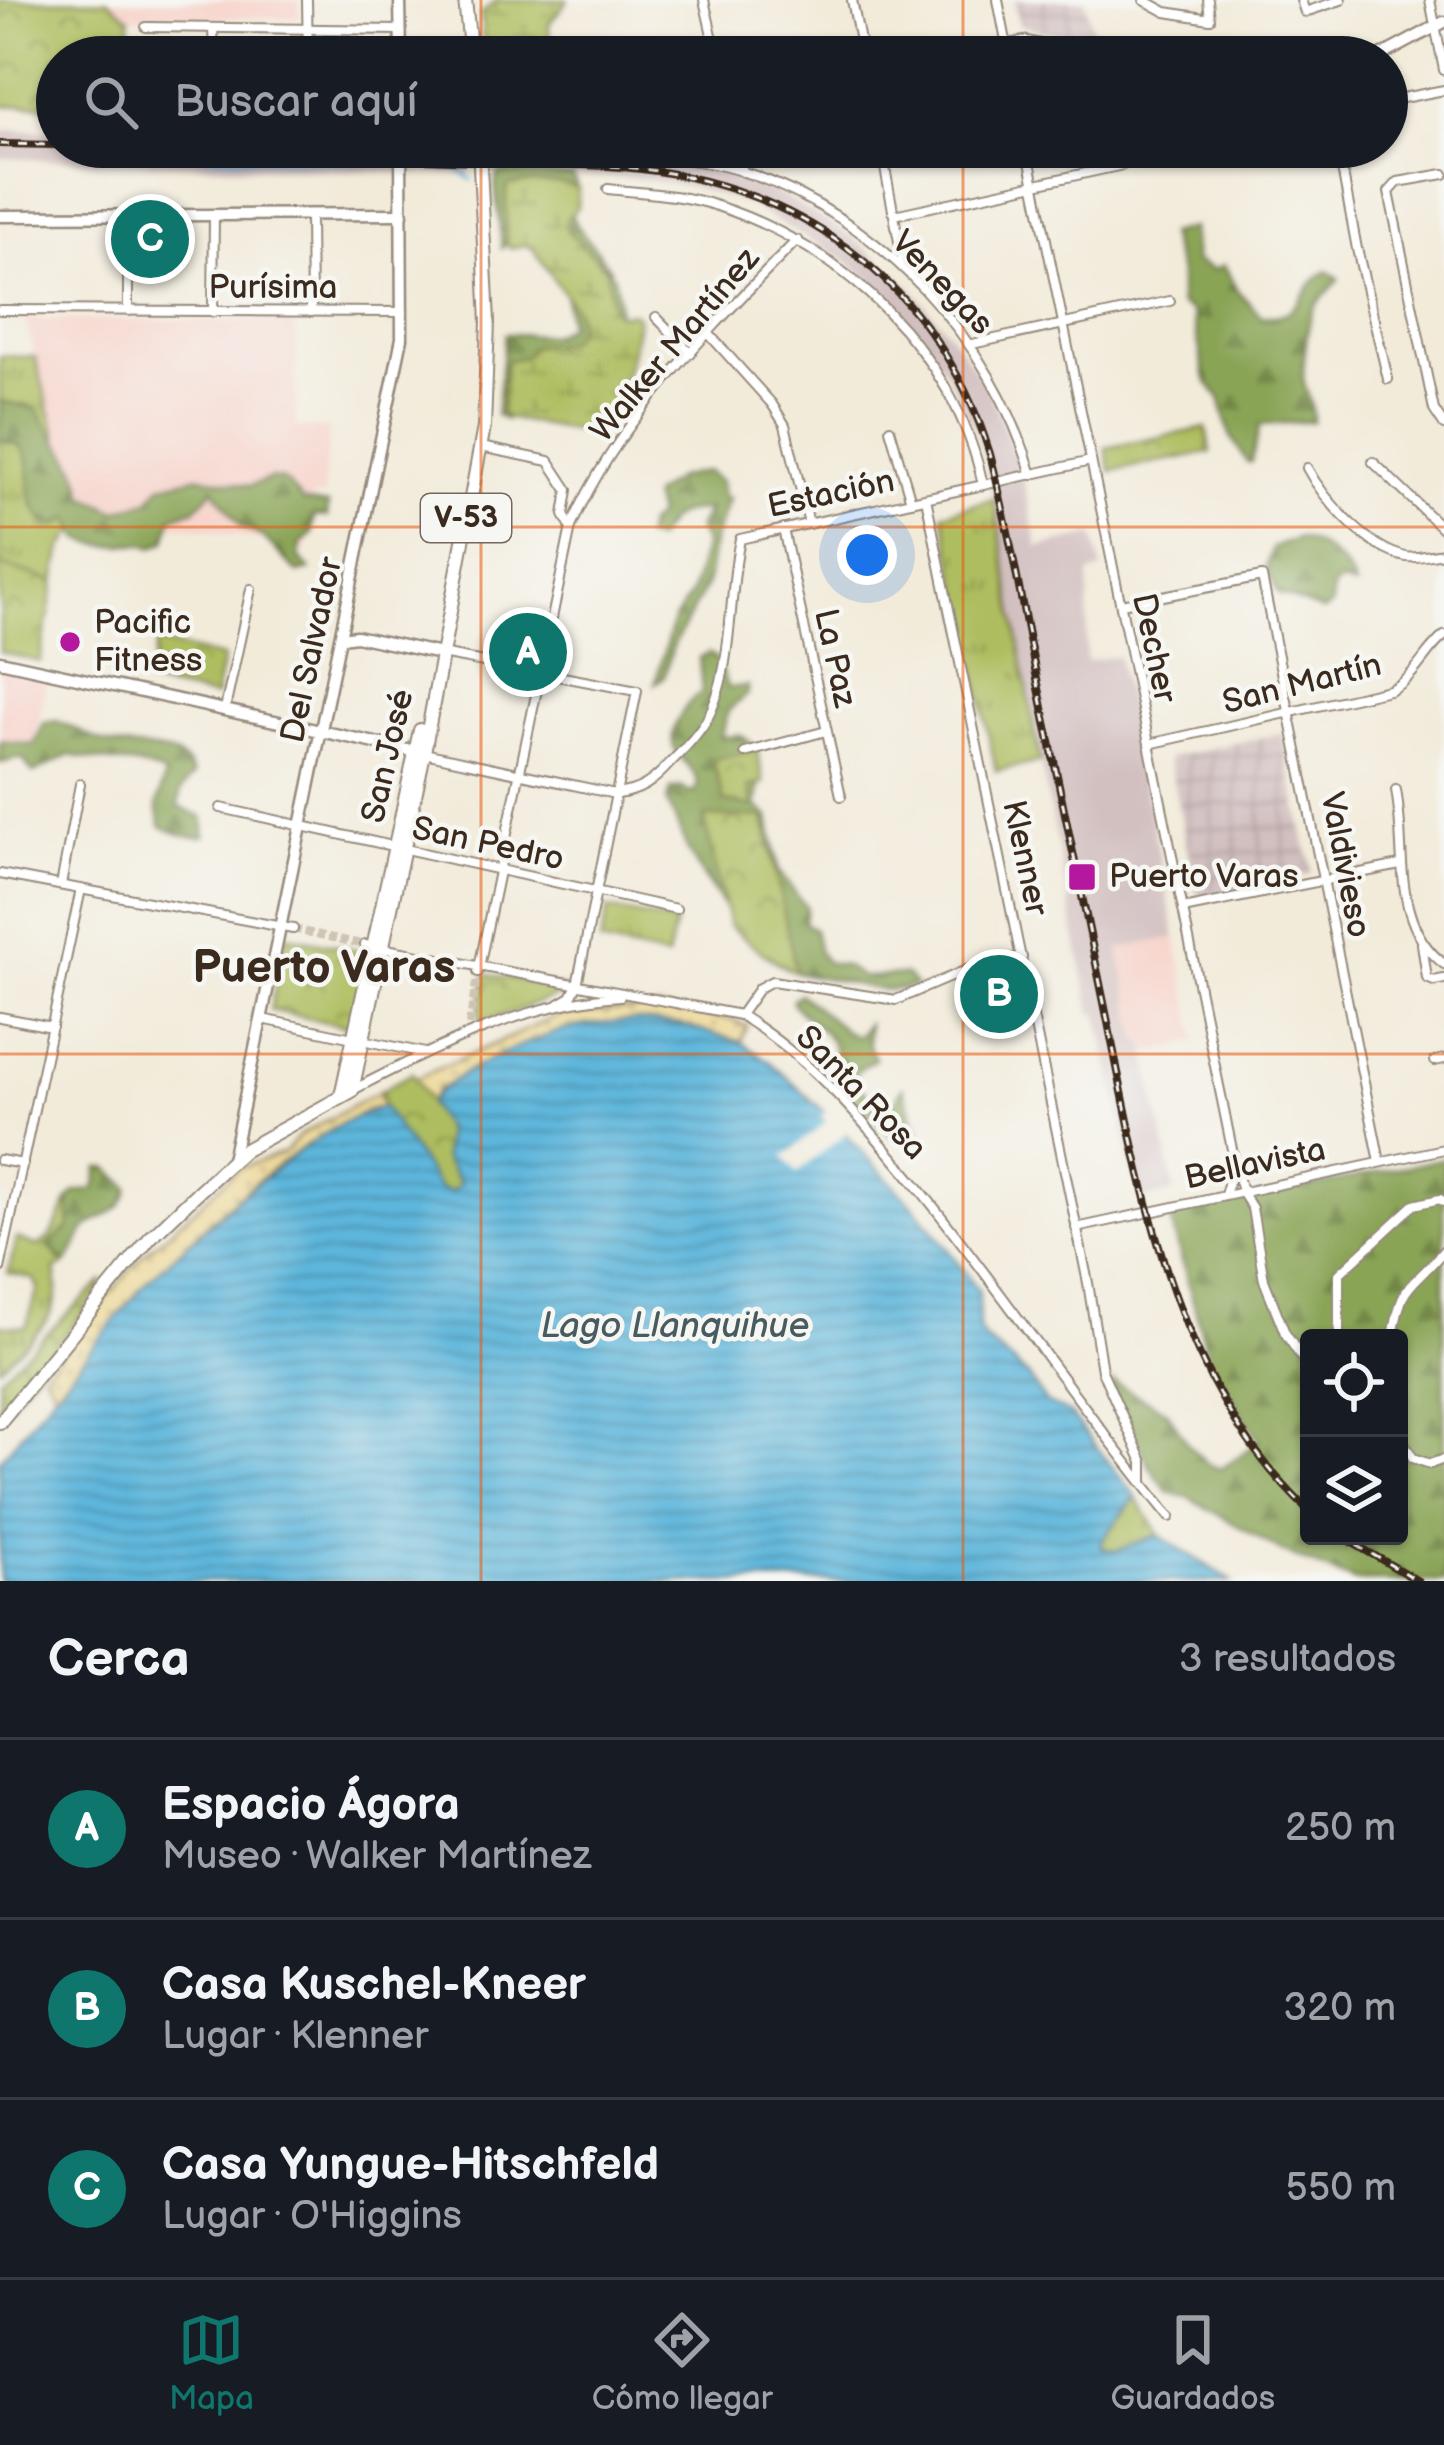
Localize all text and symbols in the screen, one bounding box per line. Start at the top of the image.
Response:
search box [36,36,1408,168]
icon: search [78,69,144,135]
text: Buscar aquí [174,75,417,130]
pin: C [111,194,189,284]
street label: Venegas [883,222,1001,344]
street label: Walker Martínez [582,239,769,450]
street label: Purísima [209,268,337,308]
street label: Estación [764,461,898,527]
road number: V-53 [421,494,511,542]
your location [837,525,897,585]
street label: Del Salvador [273,553,351,746]
street label: Decher [1123,590,1185,707]
place label: Pacific Fitness [94,603,202,681]
street label: La Paz [805,605,865,712]
pin: A [489,607,567,697]
marker: Pacific Fitness [57,629,83,655]
street label: San Martín [1218,645,1386,723]
street label: San José [353,685,423,827]
street label: Valdivieso [1311,789,1379,941]
street label: Klenner [993,797,1057,920]
street label: San Pedro [408,808,568,880]
place label: Puerto Varas [1109,857,1299,897]
marker: Puerto Varas [1066,861,1098,893]
district label: Puerto Varas [193,941,455,996]
pin: B [960,949,1038,1039]
street label: Santa Rosa [787,1018,935,1168]
street label: Bellavista [1181,1130,1329,1198]
water label: Lago Llanquihue [541,1305,809,1348]
map controls [1300,1329,1408,1545]
button: locate [1300,1329,1408,1437]
button: layers [1300,1437,1408,1545]
text: Cerca [48,1629,190,1690]
text: 3 resultados [1179,1636,1396,1683]
text: Espacio Ágora [162,1778,460,1833]
text: A [75,1805,99,1852]
text: 250 m [1285,1805,1396,1852]
text: Museo · Walker Martínez [162,1833,591,1880]
text: Casa Kuschel-Kneer [162,1958,586,2013]
text: B [73,1985,101,2032]
text: 320 m [1283,1985,1396,2032]
text: Lugar · Klenner [162,2013,428,2060]
text: Casa Yungue-Hitschfeld [162,2138,659,2193]
text: C [73,2165,101,2212]
text: 550 m [1286,2165,1396,2212]
text: Lugar · O'Higgins [162,2193,462,2240]
tab: Mapa [169,2307,254,2419]
tab: Cómo llegar [592,2307,773,2419]
tab: Guardados [1110,2307,1275,2419]

